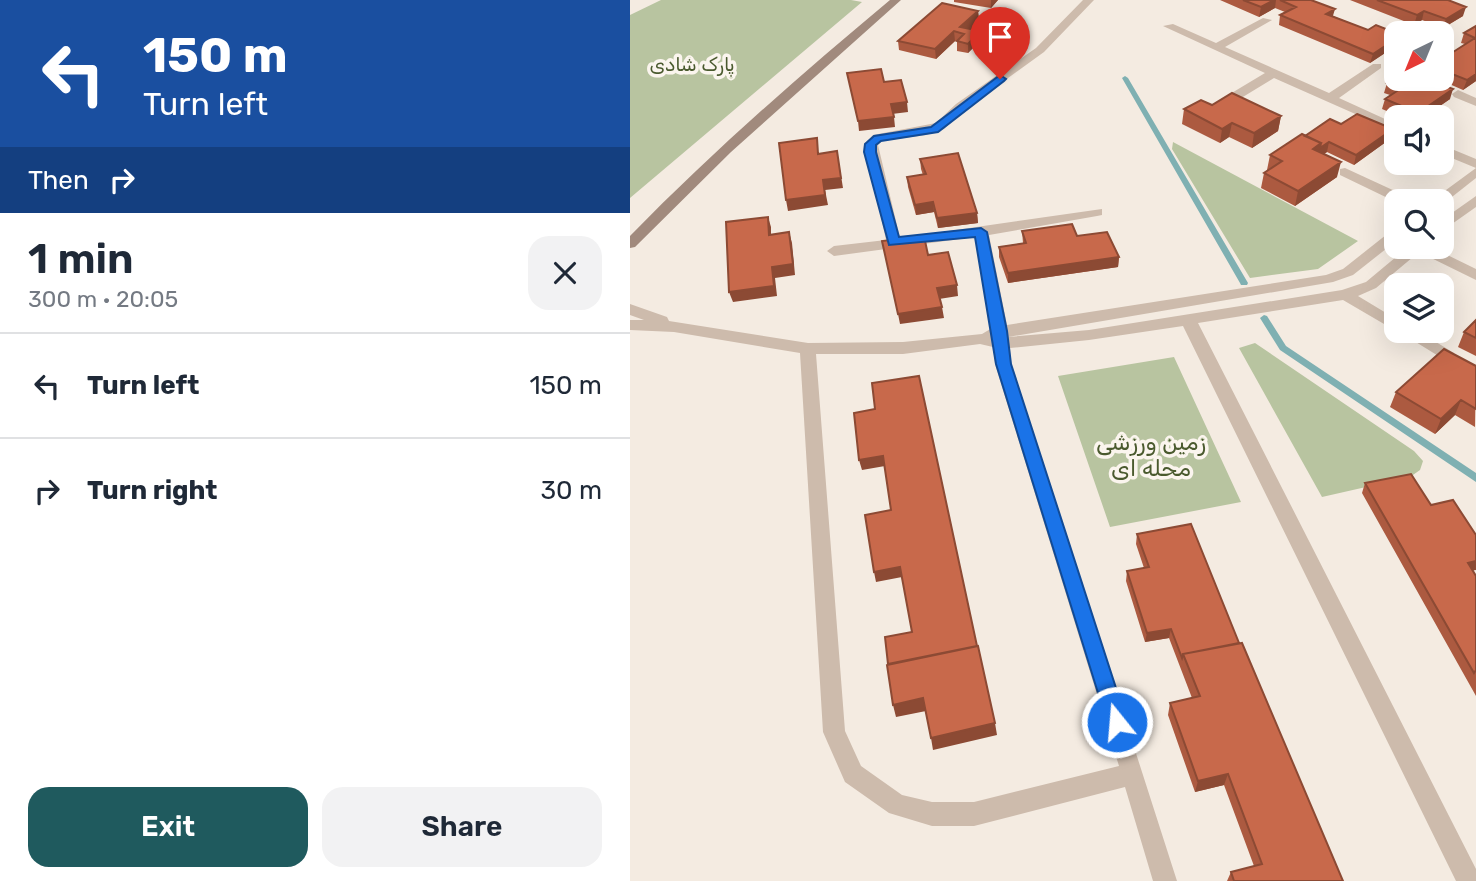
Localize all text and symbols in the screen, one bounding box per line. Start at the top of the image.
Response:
pin [970,7,1030,79]
icon: arrive [981,18,1019,56]
north arrow [1384,21,1454,91]
map controls [1384,21,1454,343]
text: 150 m [143,26,288,84]
icon: left [28,28,119,119]
park label: پارک شادی [649,53,735,78]
text: Turn left [143,85,268,123]
button: sound [1384,105,1454,175]
icon: right [103,161,141,199]
text: Then [28,165,89,196]
button: search [1384,189,1454,259]
text: 1 min [28,234,134,284]
button: close [528,236,602,310]
button: layers [1384,273,1454,343]
text: 300 m · 20:05 [28,285,178,313]
icon: left [28,367,66,405]
text: Turn left [87,370,199,401]
text: 150 m [529,370,602,401]
park label: زمین ورزشی محله ای [1096,428,1206,482]
icon: right [28,472,66,510]
text: Turn right [87,475,217,506]
text: 30 m [540,475,602,506]
position arrow [1080,685,1154,759]
button: Exit [28,787,308,867]
button: Share [322,787,602,867]

